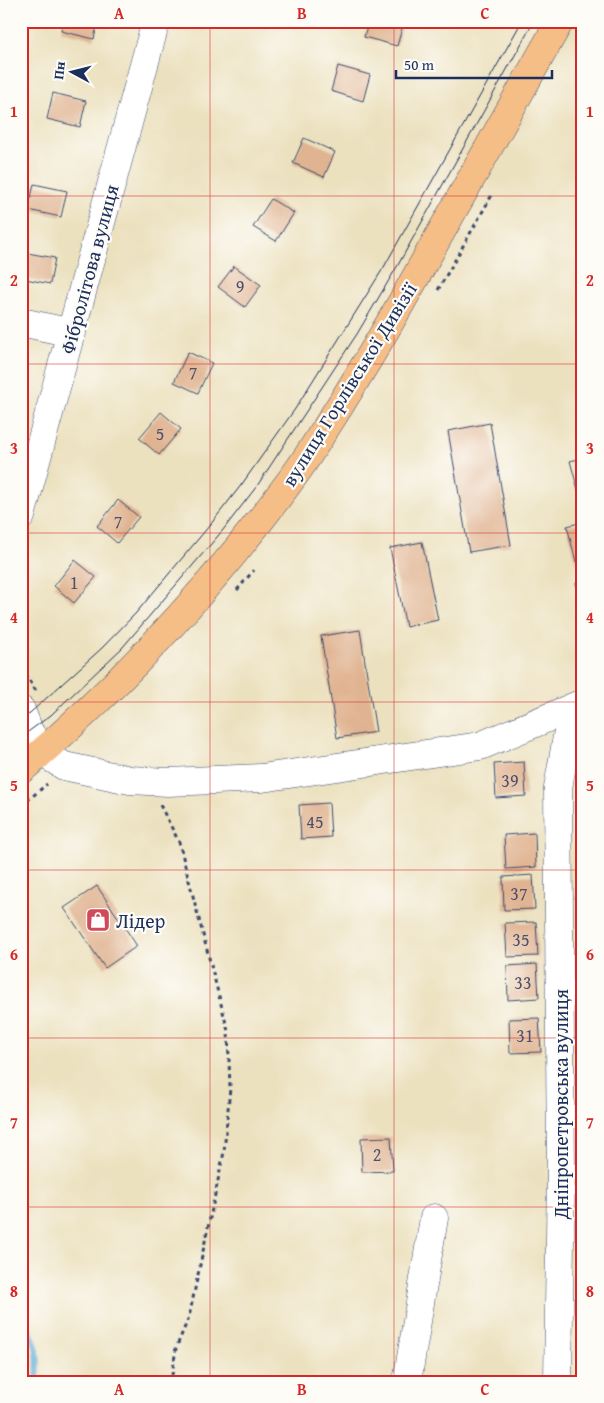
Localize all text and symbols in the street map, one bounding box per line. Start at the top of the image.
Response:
text: A [114,1,125,25]
text: B [297,1,307,25]
text: C [480,1,490,25]
north arrow [48,48,98,98]
scale bar [396,48,553,80]
text: 50 m [404,54,435,75]
text: Пн [48,60,70,81]
text: 1 [10,99,18,123]
text: 1 [586,99,594,123]
street label: Фібролітова вулиця [52,181,126,357]
text: 2 [10,268,18,292]
text: 2 [586,268,594,292]
house number: 9 [236,273,244,300]
street label: вулиця Горлівської Дивізії [274,276,424,492]
house number: 7 [189,359,197,386]
house number: 5 [156,420,164,447]
text: 3 [10,436,18,460]
text: 3 [586,436,594,460]
house number: 7 [114,508,122,535]
house number: 1 [70,569,78,596]
text: 4 [10,605,18,629]
text: 4 [586,605,594,629]
house number: 39 [501,767,519,794]
text: 5 [10,773,18,797]
text: 5 [586,773,594,797]
house number: 45 [306,808,324,835]
house number: 37 [510,880,528,907]
place label: Лідер [116,906,166,935]
shop icon: Лідер [85,907,111,933]
house number: 35 [512,926,530,953]
text: 6 [10,942,18,966]
text: 6 [586,942,594,966]
house number: 33 [514,969,532,996]
street label: Дніпропетровська вулиця [546,989,575,1220]
house number: 31 [516,1022,534,1049]
text: 7 [10,1110,18,1134]
text: 7 [586,1110,594,1134]
house number: 2 [373,1141,381,1168]
text: 8 [10,1279,18,1303]
text: 8 [586,1279,594,1303]
text: A [114,1377,125,1401]
text: B [297,1377,307,1401]
text: C [480,1377,490,1401]

